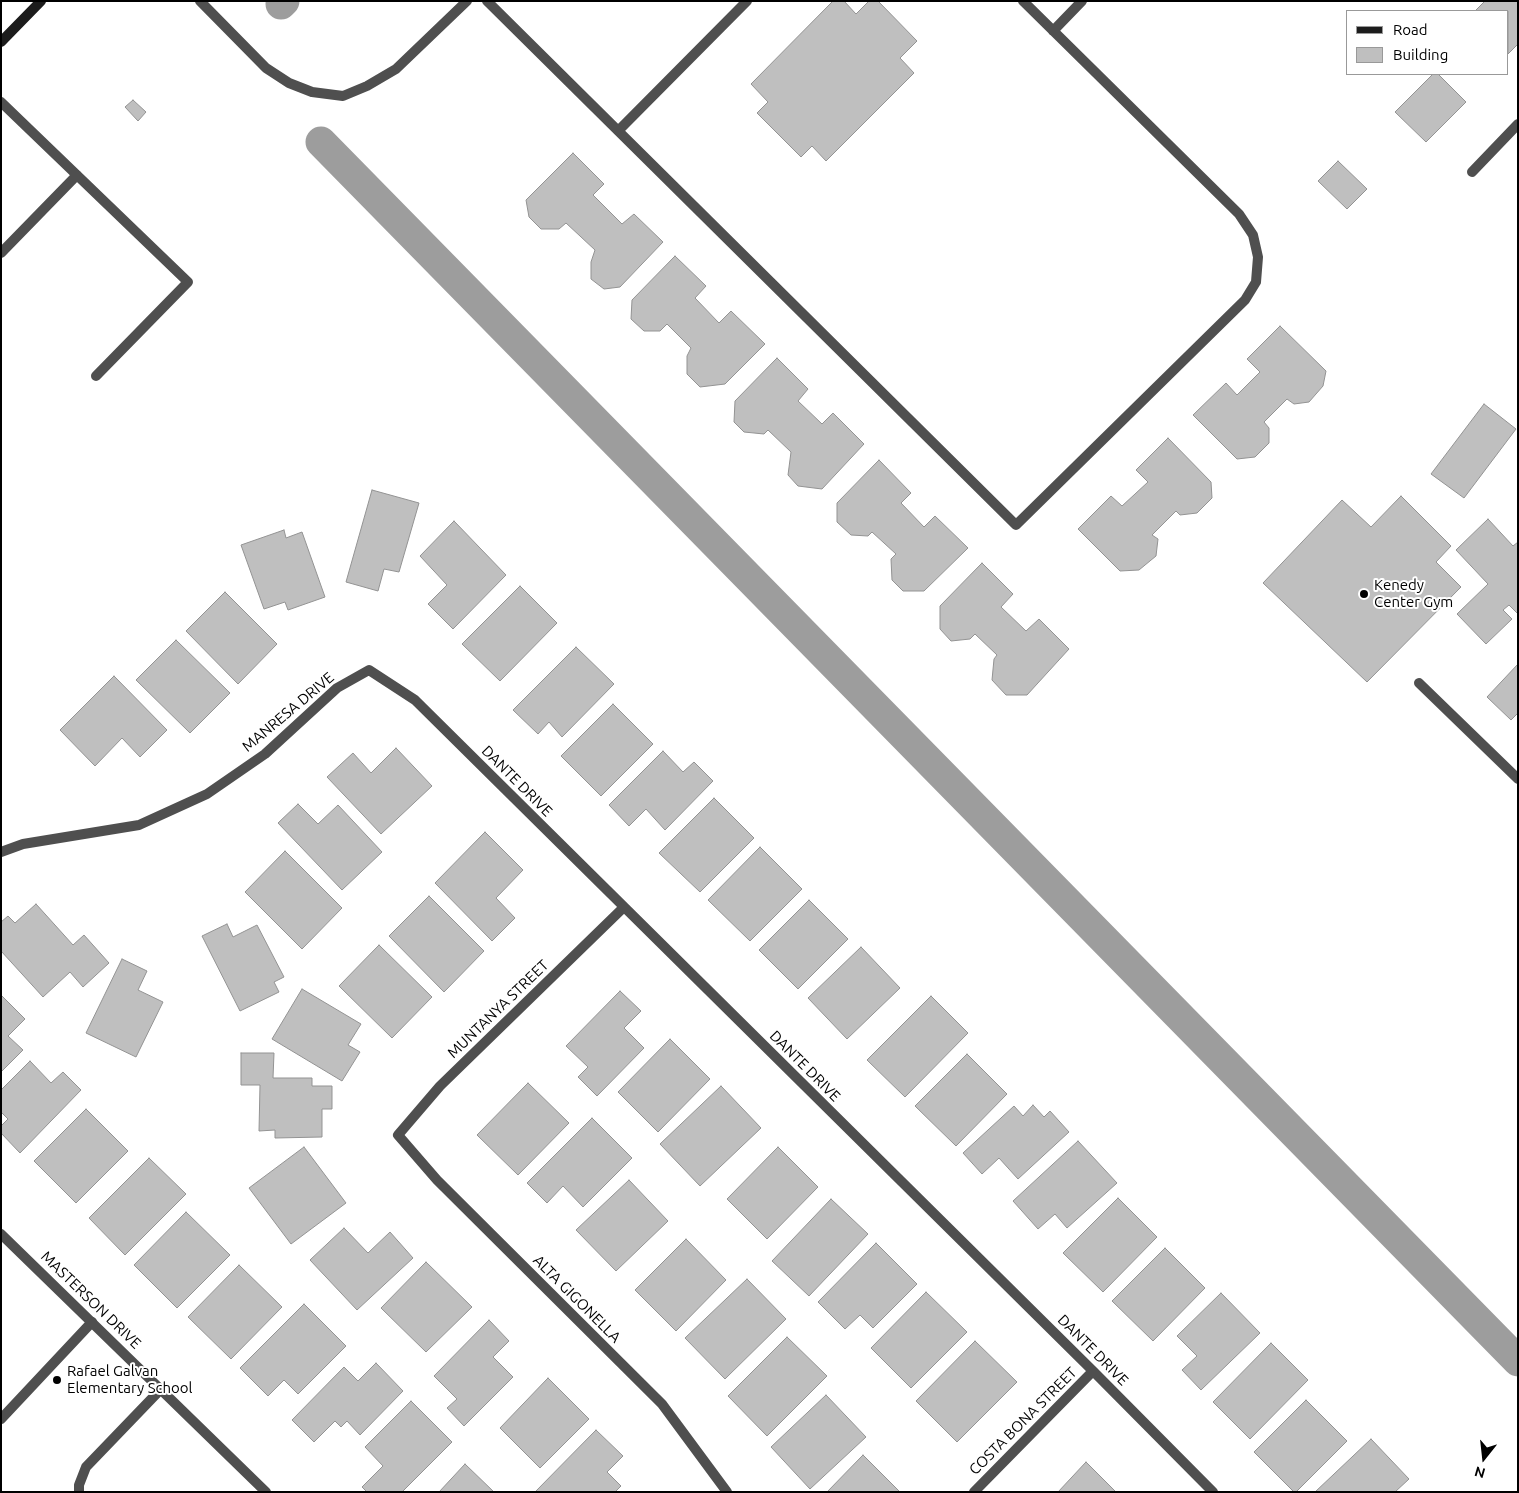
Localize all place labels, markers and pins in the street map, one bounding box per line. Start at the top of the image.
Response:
place label: Kenedy Center Gym [1374,576,1453,611]
marker: Kenedy Center Gym [1358,588,1370,600]
place label: Rafael Galvan Elementary School [67,1362,193,1397]
marker: Rafael Galvan Elementary School [51,1374,63,1386]

